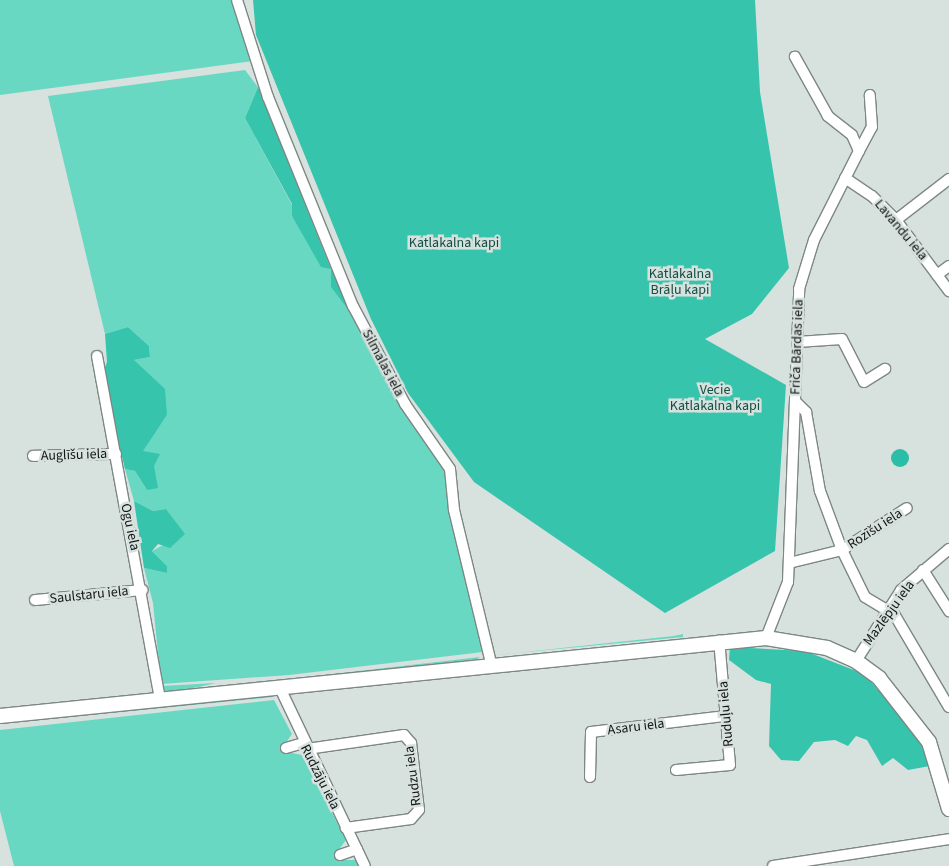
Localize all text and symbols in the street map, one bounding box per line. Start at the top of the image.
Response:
street label: Lavandu iela [871,196,931,264]
park label: Katlakalna kapi [409,235,499,251]
park label: Katlakalna Brāļu kapi [649,266,711,298]
street label: Friča Bārdas iela [787,299,807,395]
street label: Silmalas iela [358,327,408,399]
park label: Vecie Katlakalna kapi [670,382,760,414]
street label: Auglīšu iela [40,445,108,465]
street label: Ogu iela [117,502,143,552]
street label: Rozīšu iela [844,505,906,553]
street label: Mazlēpju iela [860,577,918,649]
street label: Saulstaru iela [49,583,129,607]
street label: Ruduļu iela [715,680,737,748]
street label: Asaru iela [607,715,665,739]
street label: Rudzāju iela [296,742,344,812]
street label: Rudzu iela [401,745,425,807]

